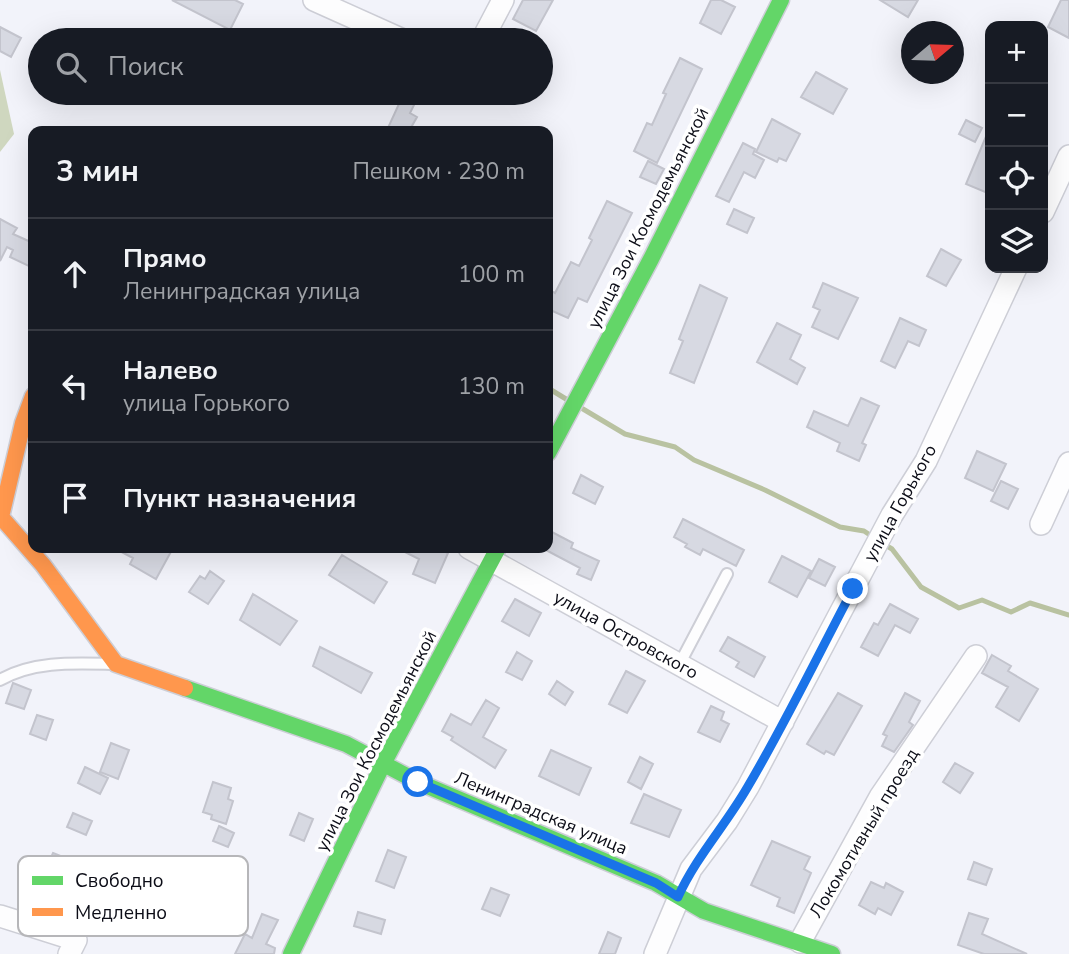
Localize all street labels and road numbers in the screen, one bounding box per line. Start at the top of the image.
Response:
street label: улица Зои Космодемьянской [582,103,714,333]
street label: улица Горького [858,440,942,566]
street label: улица Островского [549,585,703,685]
street label: улица Зои Космодемьянской [310,626,442,856]
street label: Локомотивный проезд [804,744,924,922]
street label: Ленинградская улица [451,766,631,860]

